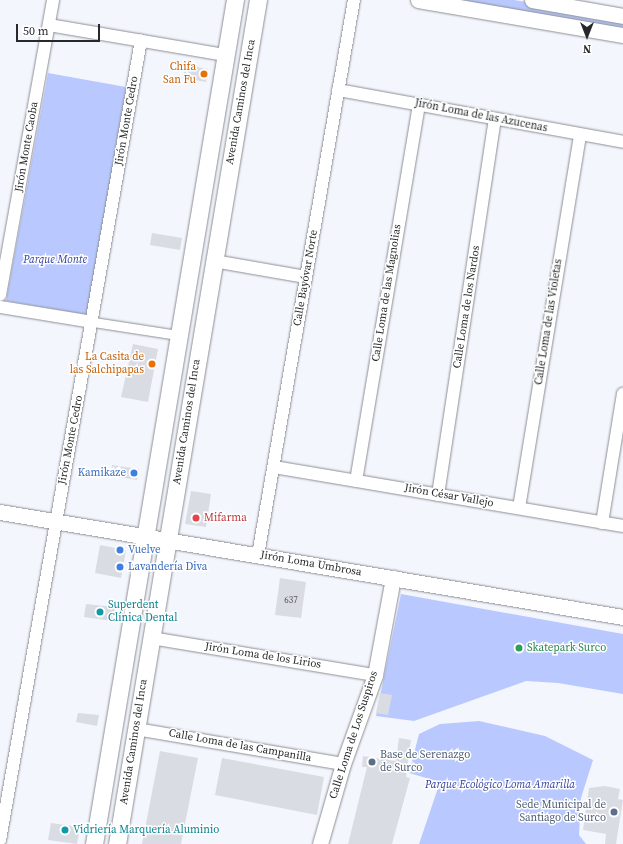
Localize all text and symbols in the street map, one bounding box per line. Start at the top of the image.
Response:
scale bar [18,16,102,42]
north arrow [567,16,607,56]
text: 50 m [23,23,49,39]
street label: Avenida Caminos del Inca [223,38,259,166]
text: N [583,41,591,56]
place label: Chifa San Fu [163,61,196,87]
marker: Chifa San Fu [199,69,209,79]
street label: Jirón Monte Cedro [113,75,141,167]
street label: Jirón Loma de las Azucenas [414,97,548,135]
street label: Jirón Monte Caoba [13,101,41,193]
street label: Calle Loma de las Magnolias [370,223,404,363]
street label: Calle Bayóvar Norte [291,229,321,327]
street label: Calle Loma de los Nardos [451,245,483,369]
park label: Parque Monte [23,253,87,267]
street label: Calle Loma de las Violetas [533,258,565,386]
place label: La Casita de las Salchipapas [70,351,144,377]
street label: Avenida Caminos del Inca [171,358,203,486]
marker: La Casita de las Salchipapas [147,359,157,369]
street label: Jirón Monte Cedro [56,394,86,486]
place label: Kamikaze [78,466,126,480]
marker: Kamikaze [129,468,139,478]
street label: Jirón César Vallejo [403,482,495,510]
place label: Mifarma [204,511,247,525]
marker: Mifarma [191,513,201,523]
place label: Vuelve [128,543,161,557]
marker: Vuelve [115,545,125,555]
street label: Jirón Loma Umbrosa [259,549,363,579]
place label: Lavandería Diva [128,560,207,574]
marker: Lavandería Diva [115,562,125,572]
house number: 637 [284,595,298,605]
place label: Superdent Clínica Dental [108,599,177,625]
marker: Superdent Clínica Dental [95,607,105,617]
street label: Jirón Loma de los Lirios [204,640,322,672]
place label: Skatepark Surco [527,641,606,655]
marker: Skatepark Surco [514,643,524,653]
street label: Calle Loma de Los Suspiros [327,669,381,801]
street label: Avenida Caminos del Inca [118,678,150,806]
street label: Calle Loma de las Campanilla [168,727,312,765]
place label: Base de Serenazgo de Surco [380,749,470,775]
marker: Base de Serenazgo de Surco [367,757,377,767]
park label: Parque Ecológico Loma Amarilla [425,778,575,792]
place label: Sede Municipal de Santiago de Surco [516,799,606,825]
marker: Sede Municipal de Santiago de Surco [609,807,619,817]
place label: Vidriería Marquería Aluminio [73,823,219,837]
marker: Vidriería Marquería Aluminio [60,825,70,835]

